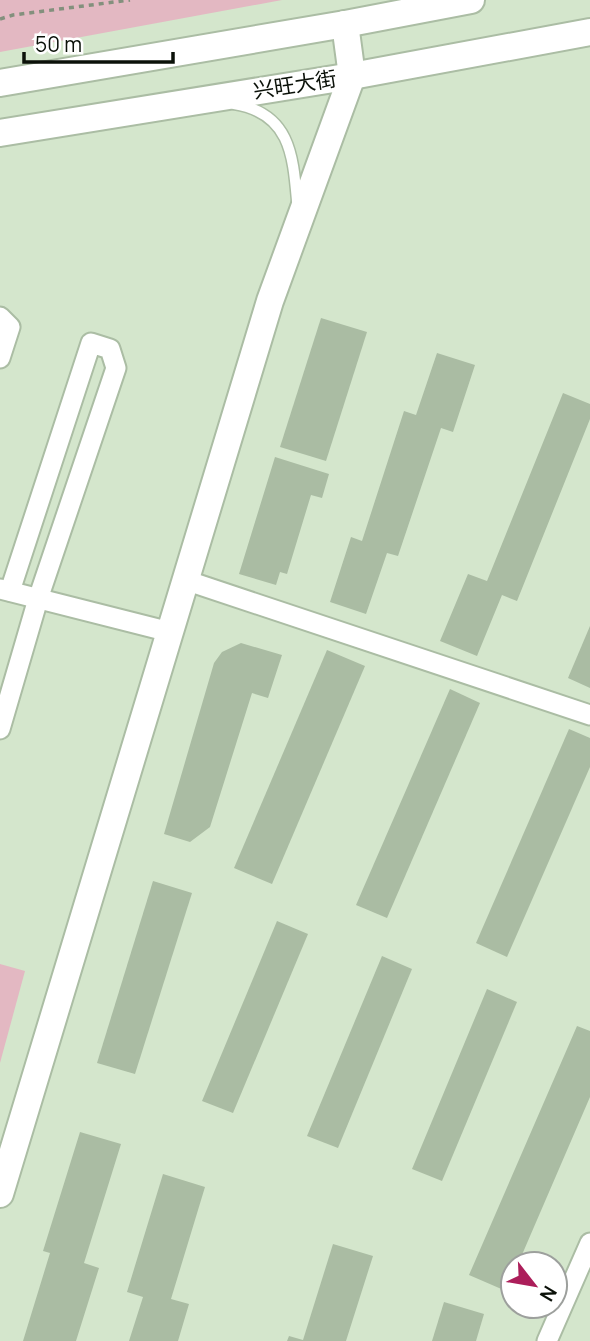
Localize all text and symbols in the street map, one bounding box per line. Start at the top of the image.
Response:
scale bar [24,21,173,65]
text: 50 m [35,30,82,58]
street label: 兴旺大街 [251,64,339,104]
north arrow [499,1250,569,1320]
text: N [534,1281,563,1306]

